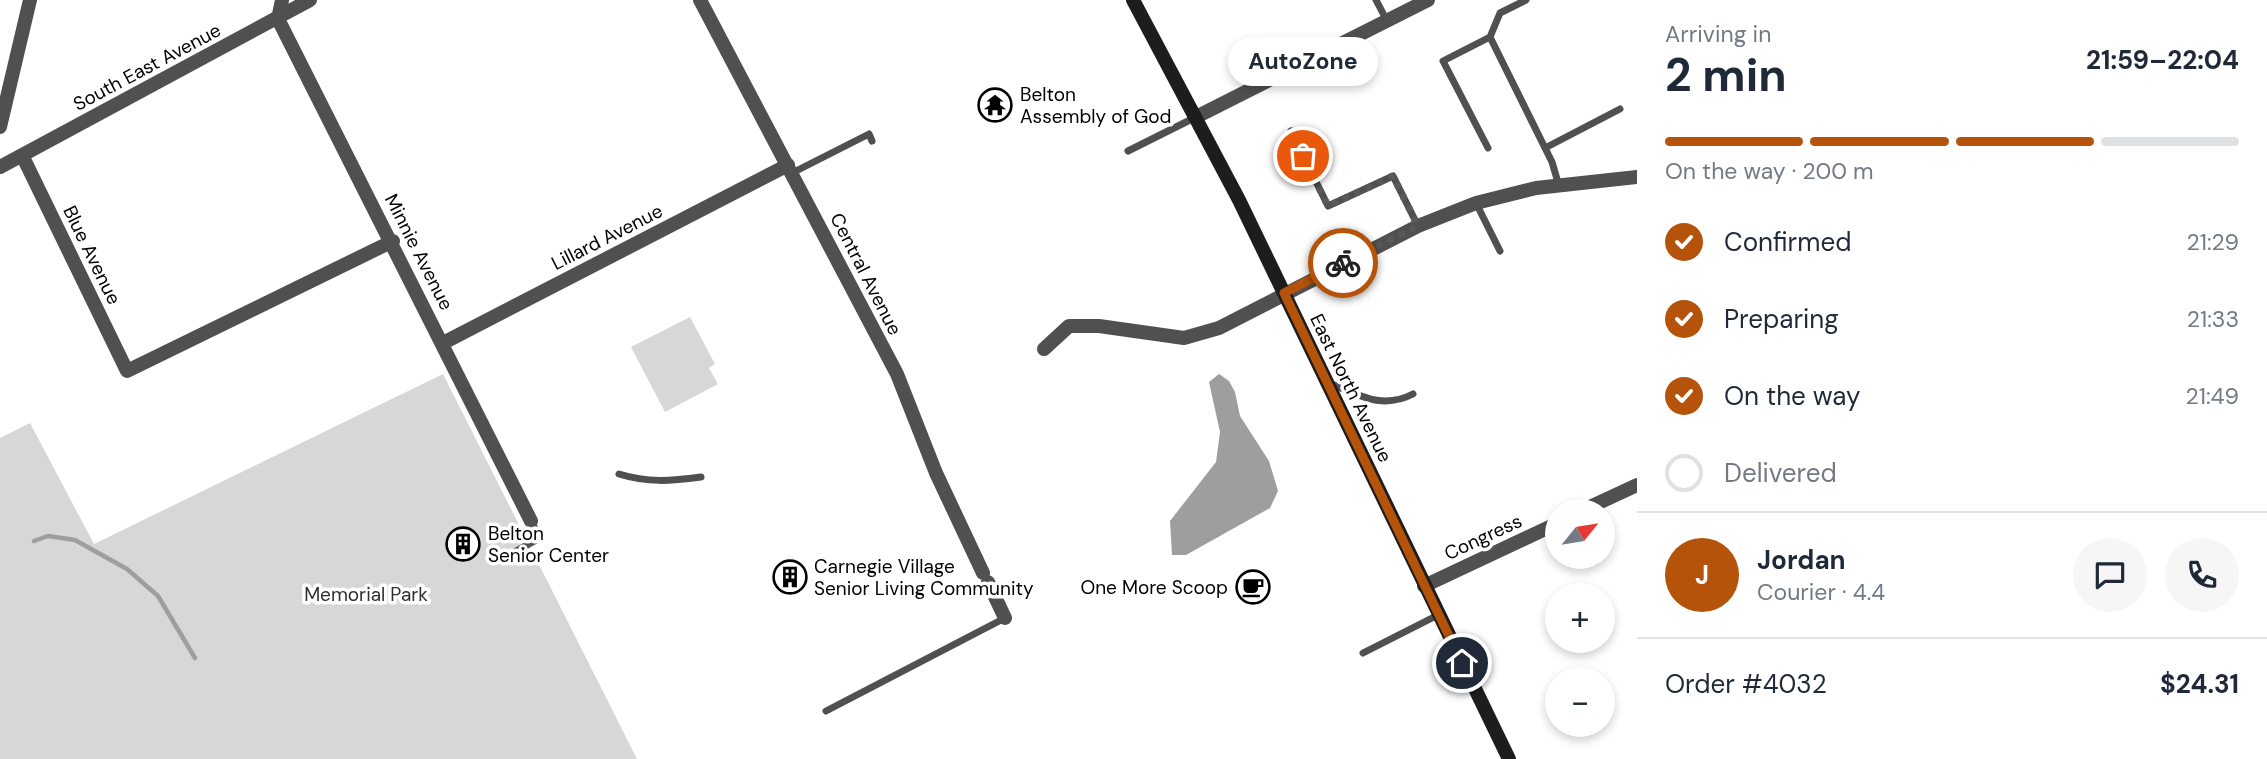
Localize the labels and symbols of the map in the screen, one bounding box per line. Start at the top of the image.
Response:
street label: South East Avenue [69,17,225,117]
callout: AutoZone [1228,37,1378,86]
place label: Belton Assembly of God [1020,82,1172,129]
temple icon: Belton Assembly of God [976,86,1014,124]
pin [1273,126,1333,186]
street label: Minnie Avenue [379,190,459,314]
street label: Lillard Avenue [547,198,667,276]
street label: Blue Avenue [57,201,127,309]
street label: Central Avenue [824,209,908,339]
courier [1308,228,1378,298]
street label: East North Avenue [1304,310,1398,466]
north arrow [1545,499,1615,569]
street label: Congress [1440,508,1526,566]
place label: Belton Senior Center [488,521,609,568]
building icon: Belton Senior Center [444,525,482,563]
place label: Carnegie Village Senior Living Community [814,554,1034,601]
building icon: Carnegie Village Senior Living Community [771,558,809,596]
cafe icon: One More Scoop [1234,568,1272,606]
place label: One More Scoop [1080,575,1228,600]
park label: Memorial Park [304,582,428,607]
pin [1432,633,1492,693]

